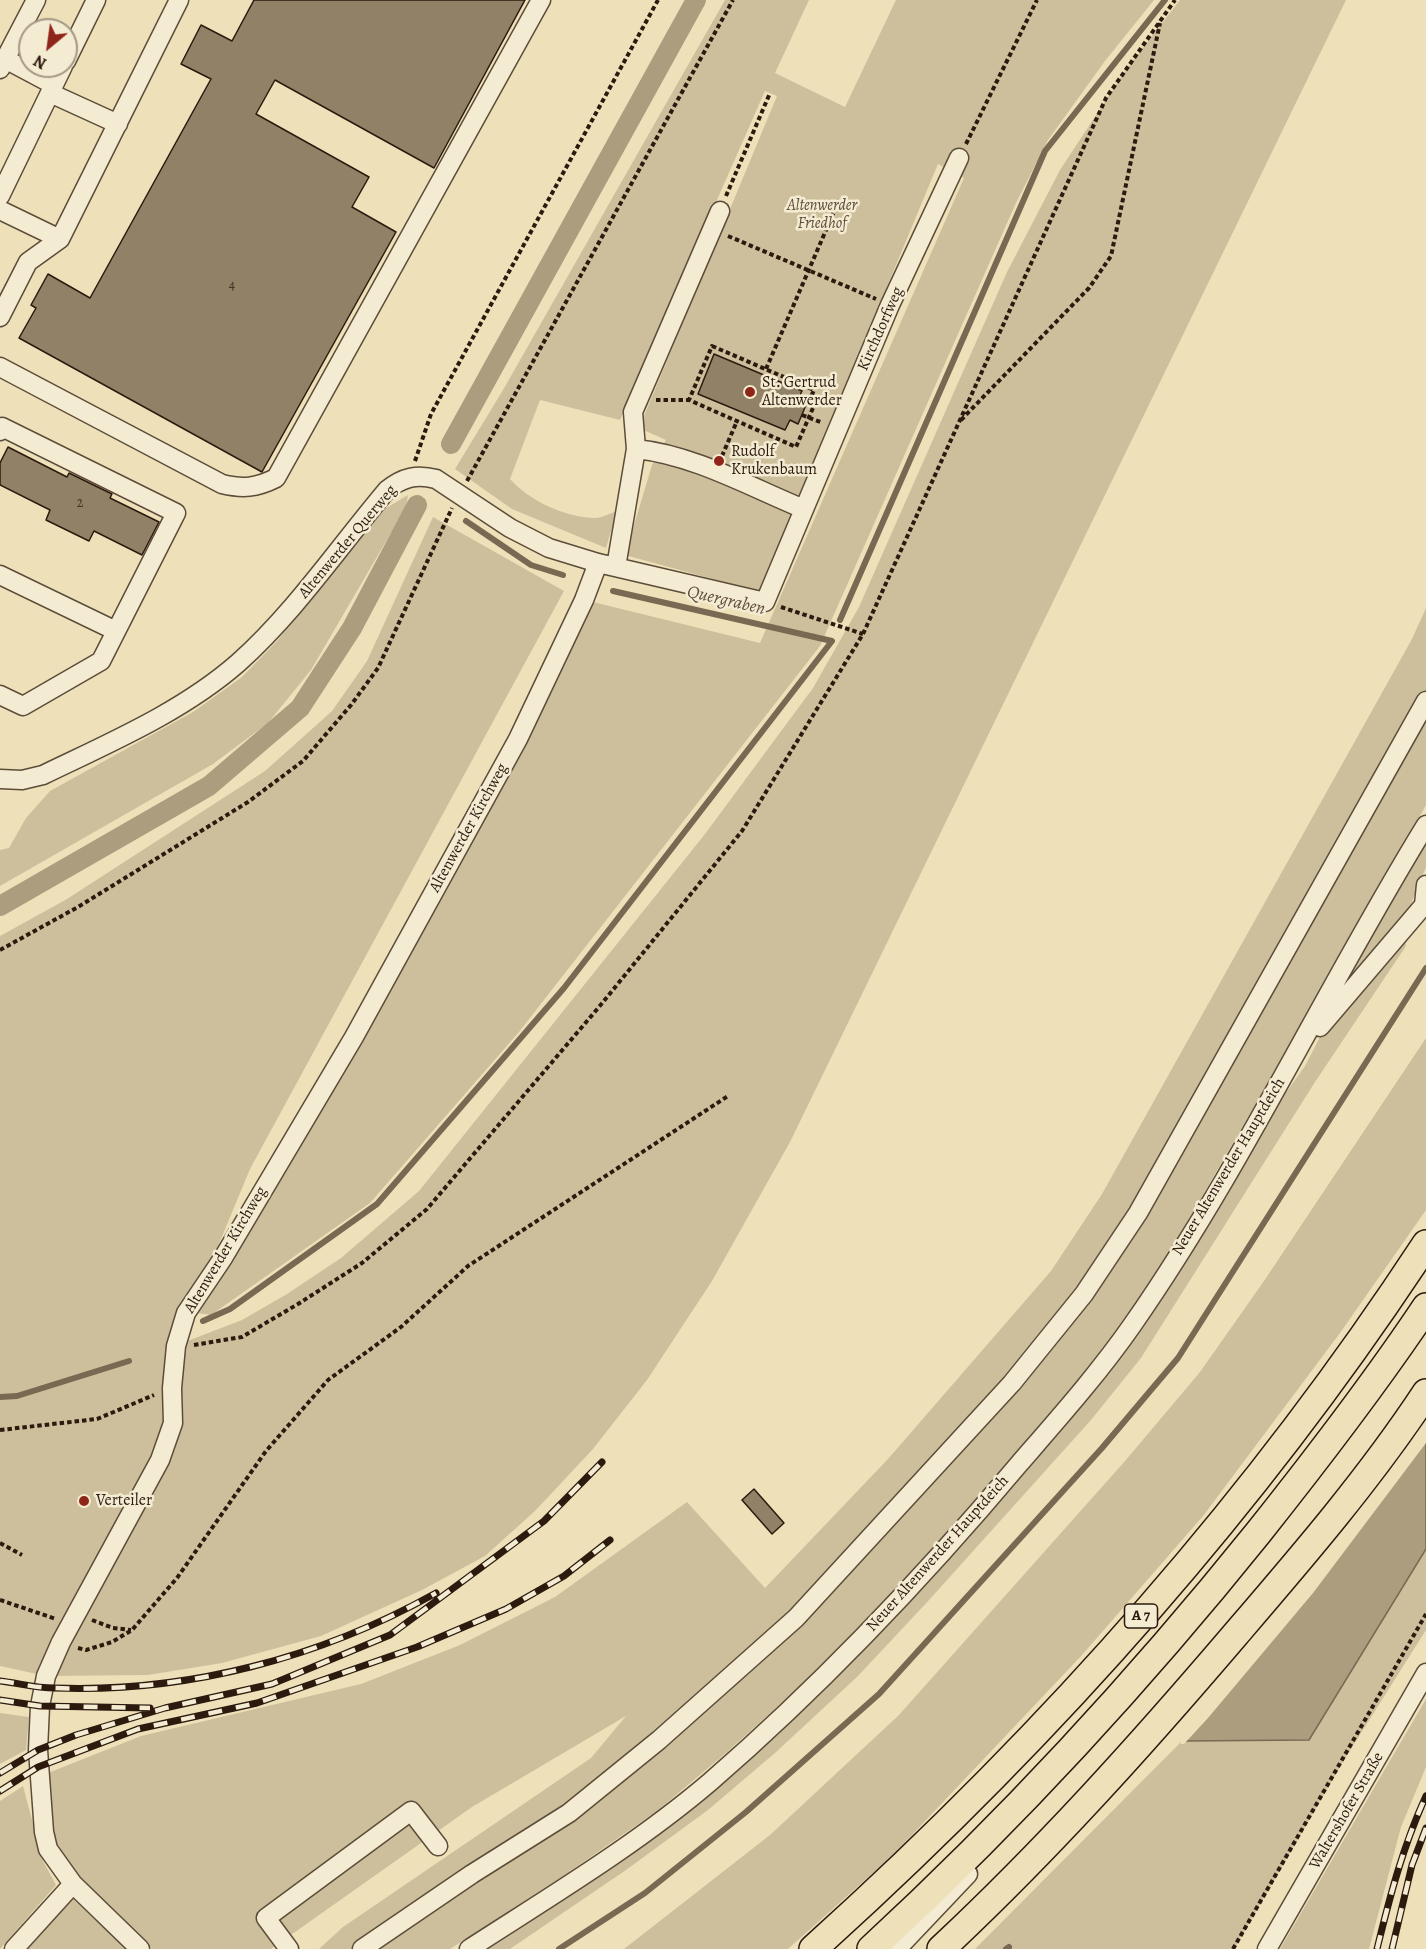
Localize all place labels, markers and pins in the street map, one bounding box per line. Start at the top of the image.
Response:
place label: St. Gertrud Altenwerder [762,373,842,411]
marker: St. Gertrud Altenwerder [743,385,757,399]
place label: Rudolf Krukenbaum [731,442,817,480]
marker: Rudolf Krukenbaum [712,454,726,468]
place label: Verteiler [96,1491,152,1511]
marker: Verteiler [77,1494,91,1508]

